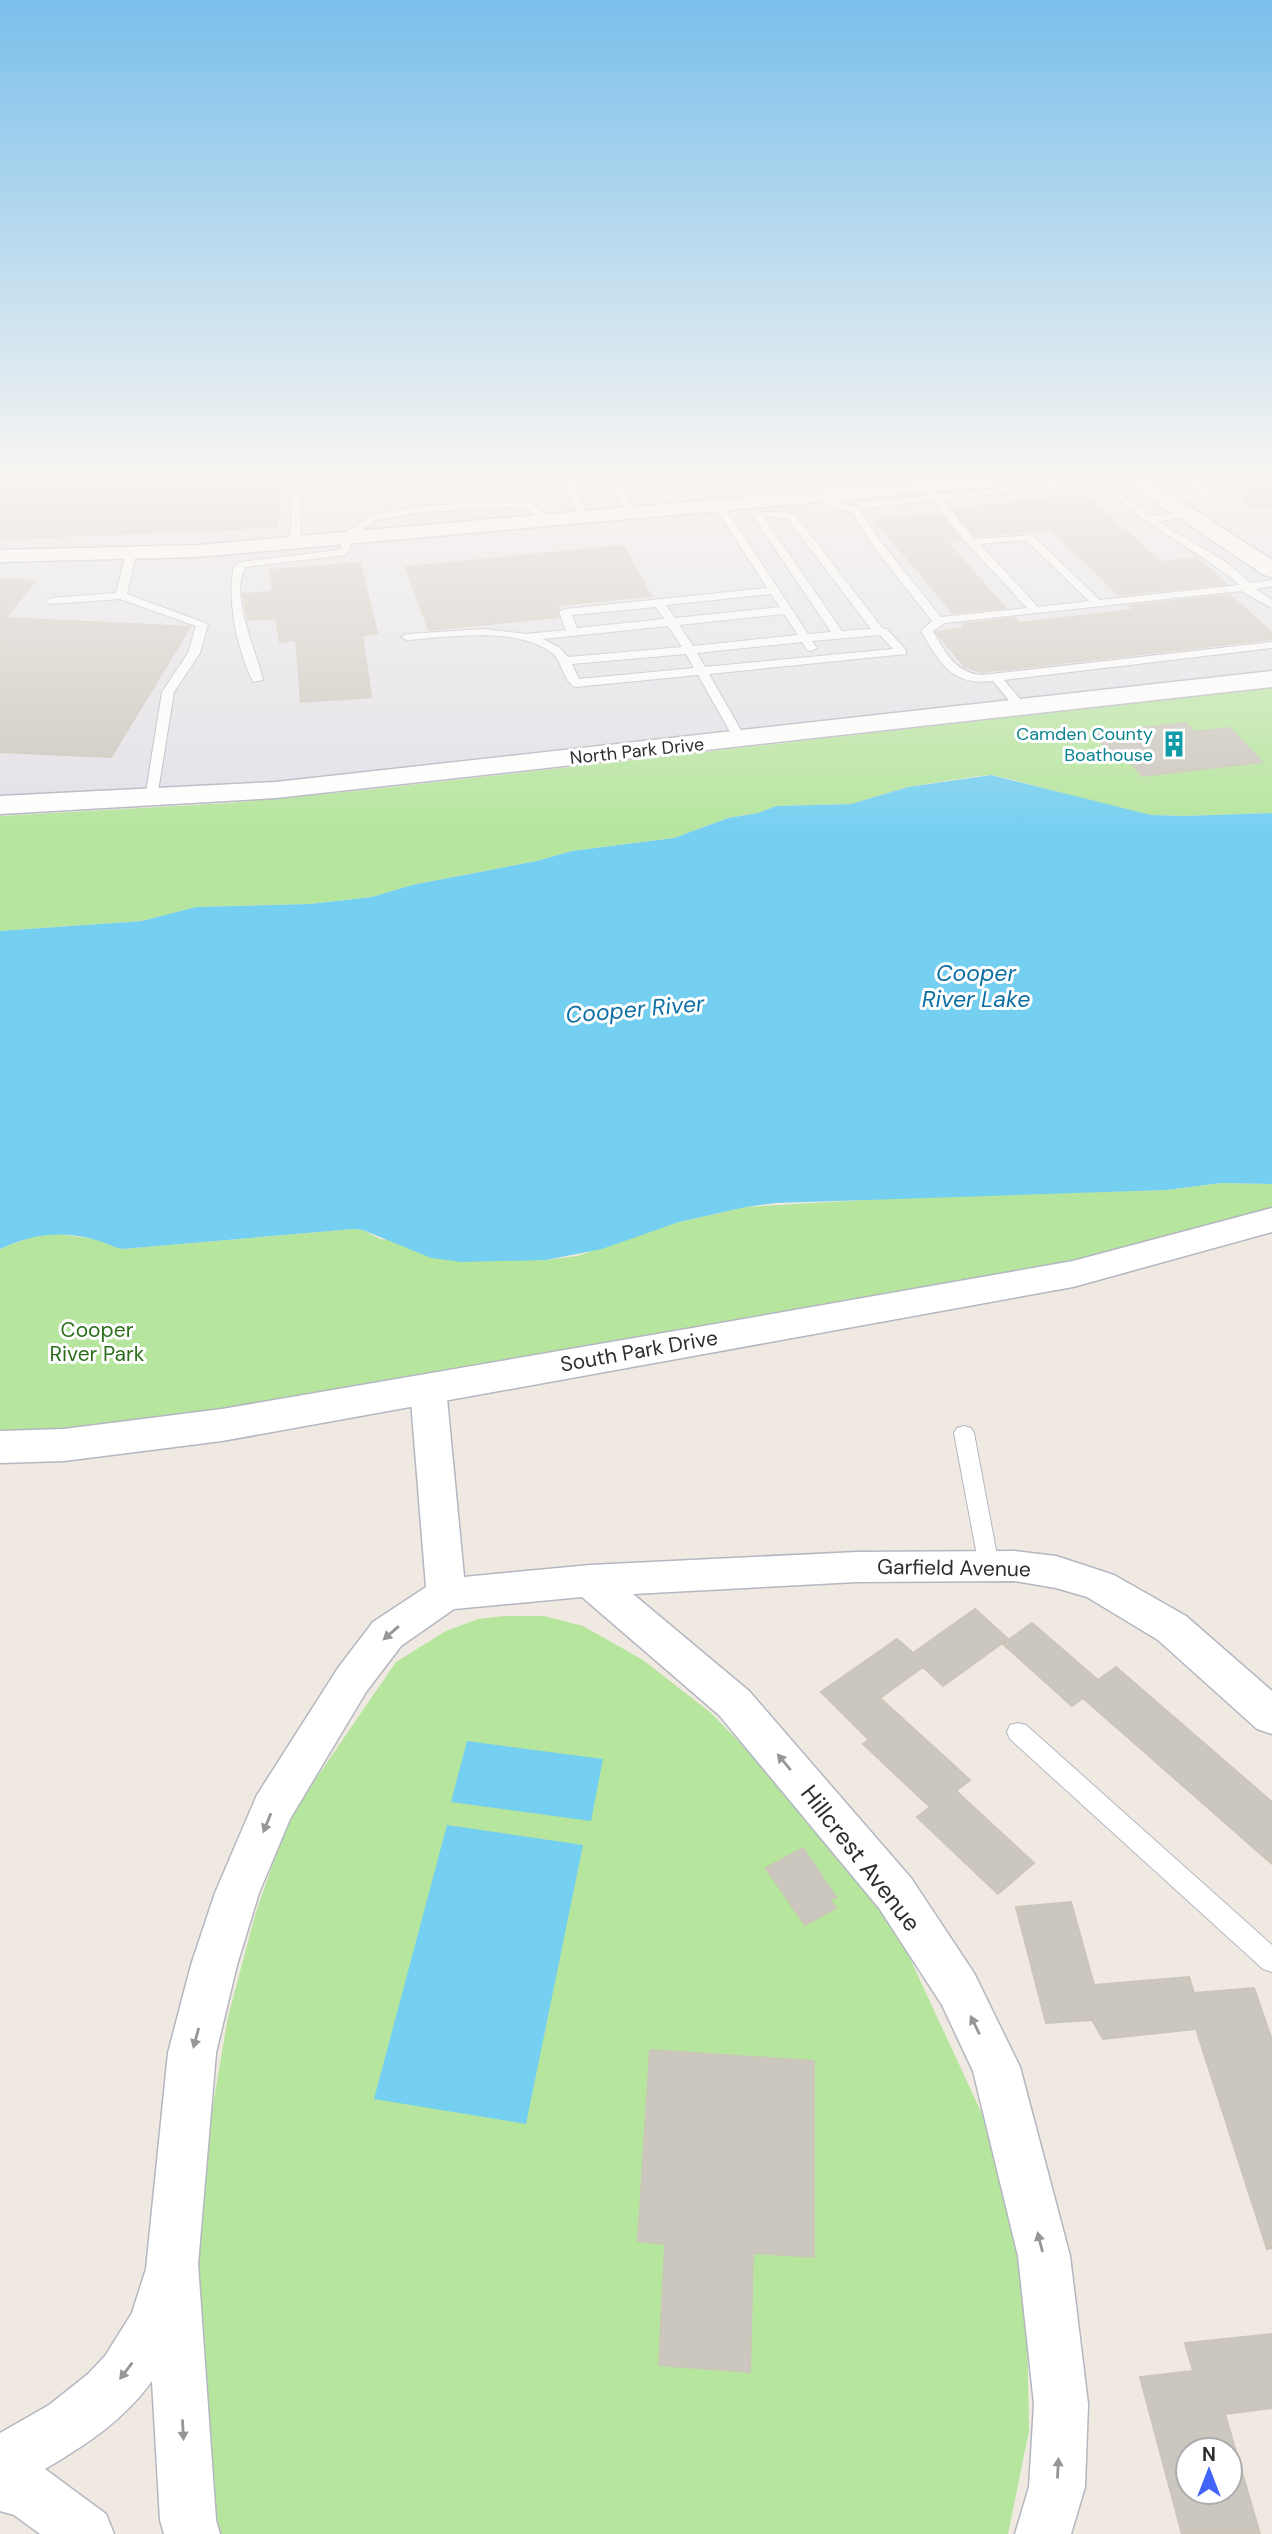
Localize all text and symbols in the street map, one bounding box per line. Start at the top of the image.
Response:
place label: Camden County Boathouse [1016,722,1153,767]
building icon: Camden County Boathouse [1159,729,1189,759]
street label: North Park Drive [569,732,705,770]
water label: Cooper River Lake [922,958,1030,1014]
water label: Cooper River [564,988,707,1030]
park label: Cooper River Park [50,1316,145,1368]
street label: South Park Drive [558,1323,720,1379]
street label: Garfield Avenue [877,1553,1031,1583]
one-way arrow [382,1625,400,1641]
one-way arrow [777,1754,792,1771]
street label: Hillcrest Avenue [794,1779,928,1937]
one-way arrow [261,1812,272,1833]
one-way arrow [969,2015,981,2035]
one-way arrow [190,2028,200,2049]
one-way arrow [1034,2231,1045,2253]
one-way arrow [119,2362,133,2380]
one-way arrow [177,2420,188,2442]
north arrow [1174,2436,1244,2506]
text: N [1202,2442,1216,2467]
one-way arrow [1053,2457,1064,2479]

